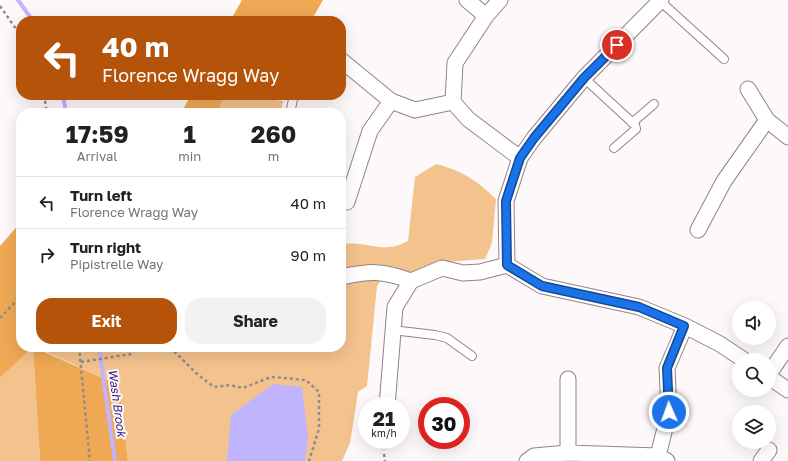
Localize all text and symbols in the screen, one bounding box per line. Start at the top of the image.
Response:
pin [600,28,634,62]
text: 40 m [102,30,169,63]
icon: left [36,32,88,84]
icon: arrive [606,34,628,56]
text: Florence Wragg Way [102,64,279,86]
text: 17:59 [66,119,129,148]
text: 1 [184,119,196,148]
text: 260 [251,119,296,148]
text: Arrival [77,148,117,164]
text: min [178,148,201,164]
text: m [268,148,279,164]
text: Turn left [70,186,132,204]
icon: left [36,192,58,214]
text: 40 m [291,194,326,212]
text: Florence Wragg Way [70,204,198,220]
text: Turn right [70,238,141,256]
icon: right [36,244,58,266]
text: 90 m [291,246,326,264]
text: Pipistrelle Way [70,256,163,272]
button: Exit [36,298,177,344]
button: Share [185,298,326,344]
map controls [732,301,776,449]
button: sound [732,301,776,345]
button: search [732,353,776,397]
water label: Wash Brook [105,368,130,439]
position arrow [648,391,690,433]
speed limit sign: 30 [418,397,470,449]
button: layers [732,405,776,449]
text: 21 [373,406,395,430]
text: km/h [371,427,397,439]

